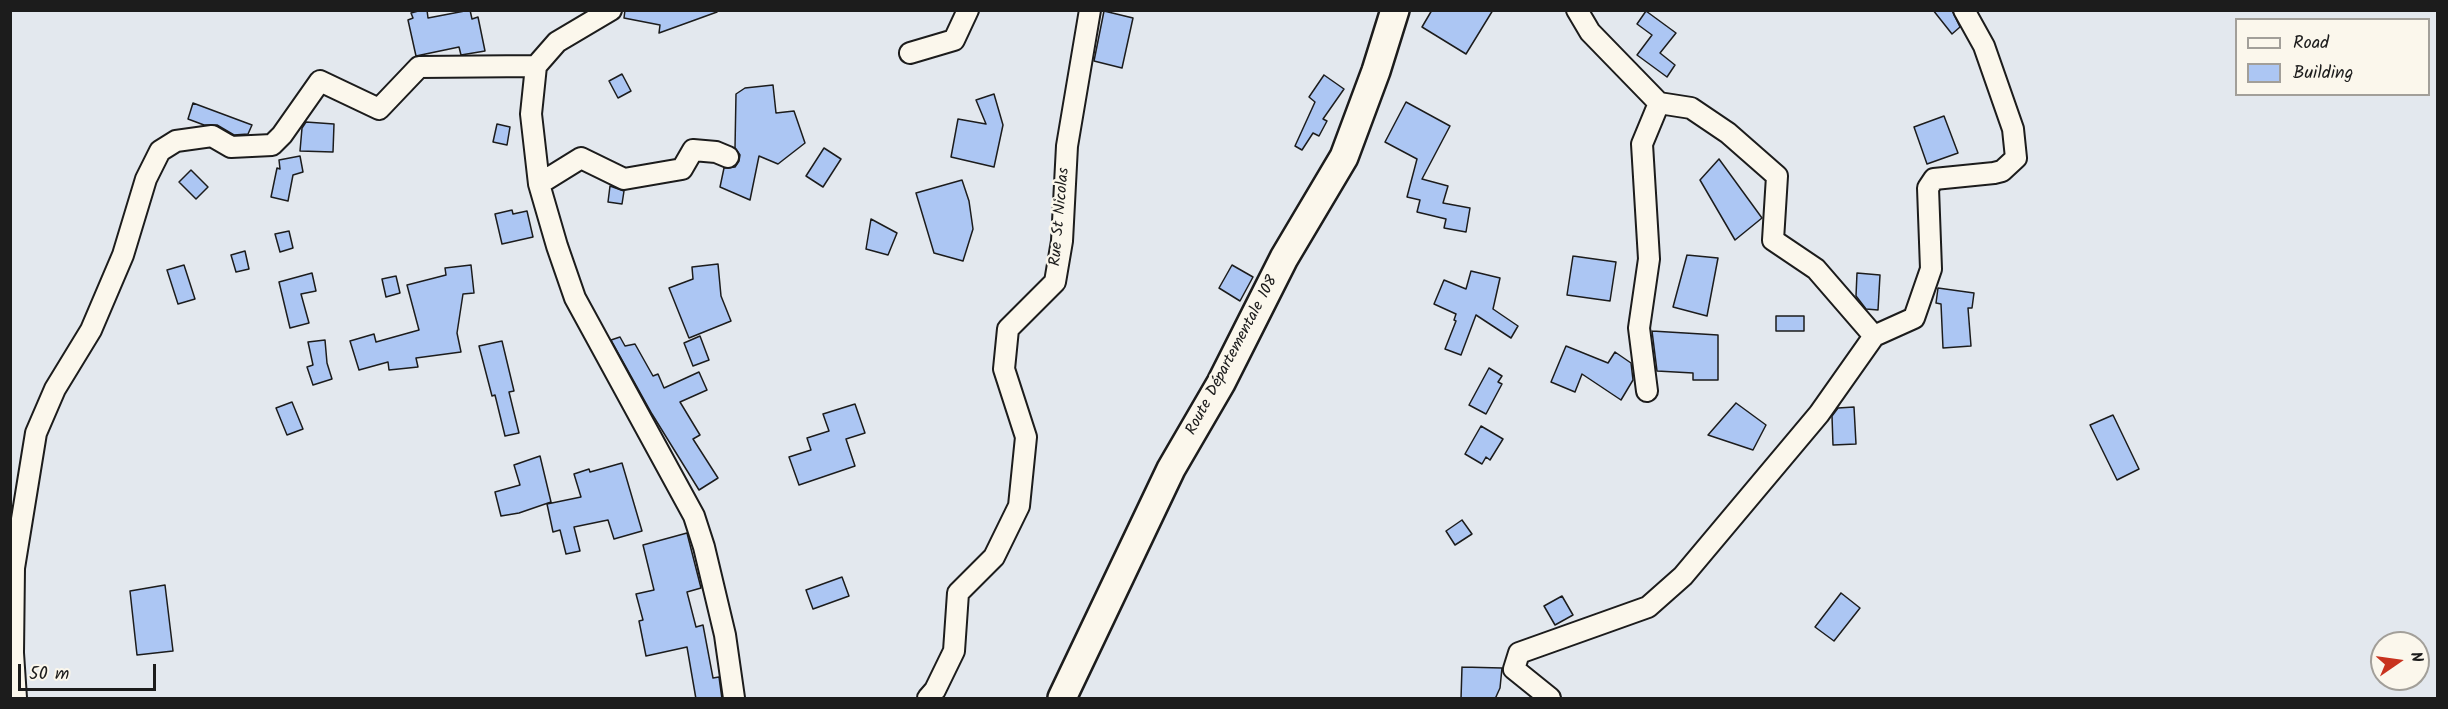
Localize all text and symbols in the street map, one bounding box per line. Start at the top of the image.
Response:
legend [2235,18,2430,96]
text: Road [2293,29,2329,58]
text: Building [2293,59,2353,88]
street label: Rue St Nicolas [1047,167,1075,267]
street label: Route Départementale 108 [1183,273,1283,439]
north arrow [2370,631,2430,691]
text: N [2403,650,2429,665]
scale bar [21,652,159,690]
text: 50 m [29,660,69,689]

